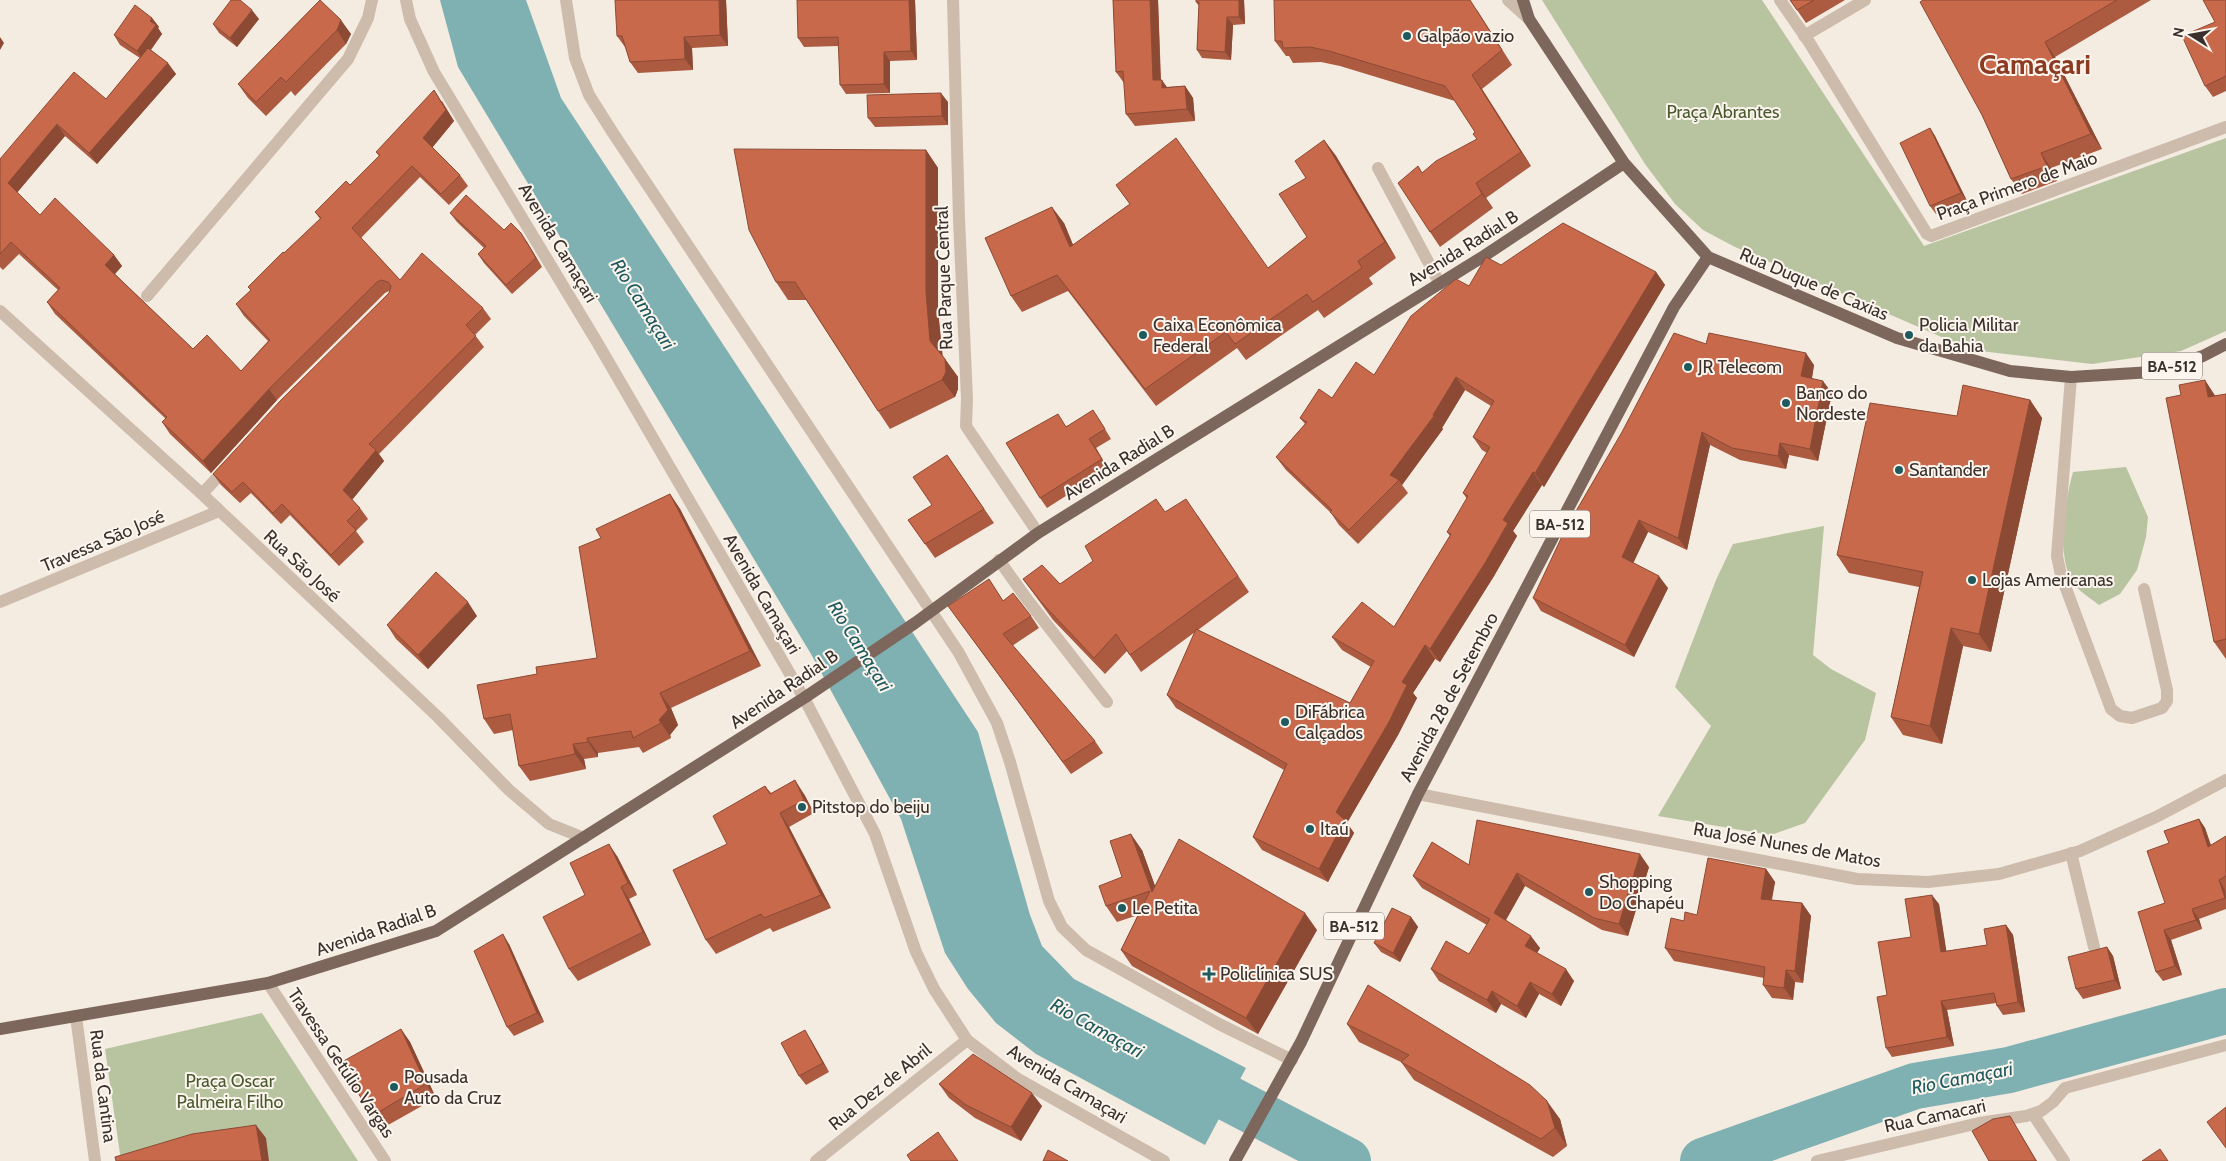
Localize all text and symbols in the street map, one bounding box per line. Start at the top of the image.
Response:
north arrow [2166,10,2216,60]
place label: Galpão vazio [1417,25,1514,47]
text: N [2168,26,2188,39]
marker: Galpão vazio [1401,30,1413,42]
district label: Camaçari [1979,47,2091,81]
park label: Praça Abrantes [1666,101,1780,123]
street label: Praça Primero de Maio [1934,147,2100,225]
street label: Avenida Camaçari [514,179,602,307]
street label: Rua Parque Central [930,205,958,350]
street label: Avenida Radial B [1404,205,1522,291]
street label: Rua Duque de Caxias [1736,243,1892,325]
water label: Rio Camaçari [606,254,680,354]
place label: Caixa Econômica Federal [1153,314,1282,357]
place label: Policia Militar da Bahia [1919,314,2019,357]
marker: Caixa Econômica Federal [1137,329,1149,341]
marker: Policia Militar da Bahia [1903,329,1915,341]
road number: BA-512 [2142,352,2202,380]
place label: JR Telecom [1697,356,1782,378]
marker: JR Telecom [1682,361,1694,373]
place label: Banco do Nordeste [1796,382,1867,425]
marker: Banco do Nordeste [1780,397,1792,409]
street label: Avenida Radial B [1060,419,1178,505]
place label: Santander [1909,459,1988,481]
marker: Santander [1893,464,1905,476]
street label: Travessa São José [38,505,168,577]
road number: BA-512 [1530,510,1590,538]
street label: Rua São José [259,525,345,607]
street label: Avenida Camaçari [719,530,805,658]
place label: Lojas Americanas [1982,569,2113,591]
marker: Lojas Americanas [1966,574,1978,586]
water label: Rio Camaçari [823,596,897,696]
street label: Avenida 28 de Setembro [1395,608,1503,785]
street label: Avenida Radial B [726,645,843,733]
place label: DiFábrica Calçados [1295,701,1365,744]
marker: DiFábrica Calçados [1279,716,1291,728]
place label: Pitstop do beiju [812,796,930,818]
marker: Pitstop do beiju [796,801,808,813]
place label: Itaú [1320,818,1349,840]
street label: Rua José Nunes de Matos [1692,818,1882,872]
marker: Itaú [1304,823,1316,835]
place label: Shopping Do Chapéu [1599,871,1684,914]
marker: Shopping Do Chapéu [1583,886,1595,898]
place label: Le Petita [1132,897,1198,919]
street label: Avenida Radial B [313,899,439,961]
marker: Le Petita [1116,902,1128,914]
road number: BA-512 [1324,912,1384,939]
place label: Policlínica SUS [1220,963,1333,985]
marker: Policlínica SUS [1202,967,1216,981]
street label: Travessa Getúlio Vargas [283,984,399,1142]
water label: Rio Camaçari [1046,993,1148,1063]
street label: Rua da Cantina [85,1028,121,1144]
street label: Rua Dez de Abril [824,1038,936,1135]
street label: Avenida Camaçari [1003,1040,1131,1128]
water label: Rio Camaçari [1909,1057,2016,1099]
place label: Pousada Auto da Cruz [404,1066,502,1109]
park label: Praça Oscar Palmeira Filho [176,1070,284,1113]
marker: Pousada Auto da Cruz [388,1081,400,1093]
street label: Rua Camacari [1882,1095,1988,1137]

